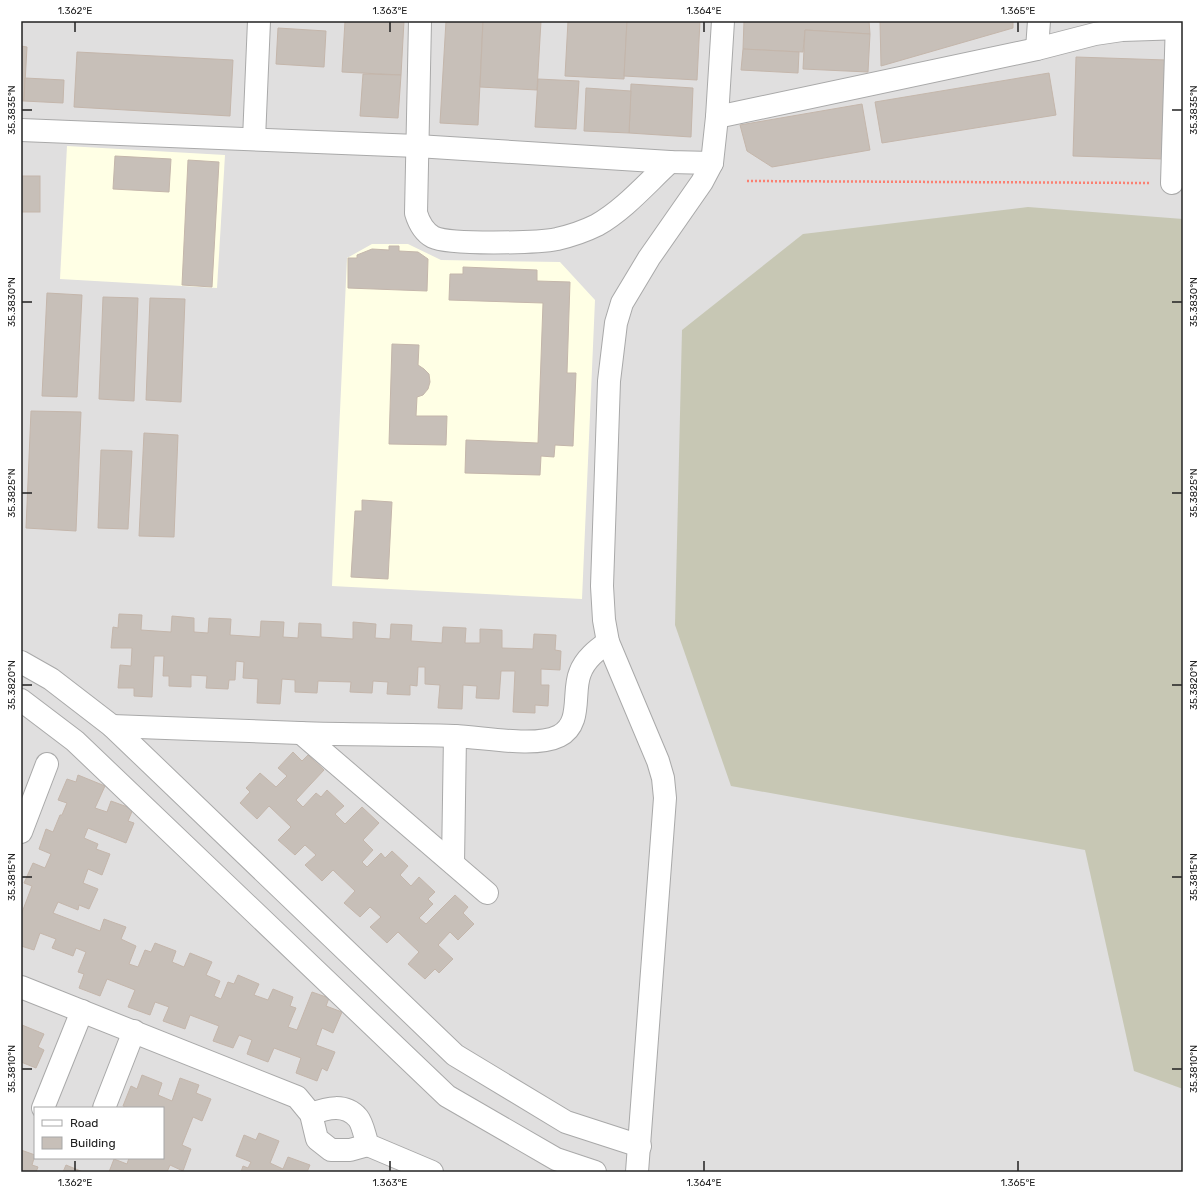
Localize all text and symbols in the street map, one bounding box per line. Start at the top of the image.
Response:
text: 1.362°E [58,5,92,17]
text: 1.363°E [373,5,407,17]
text: 1.364°E [687,5,722,17]
text: 1.365°E [1001,5,1035,17]
text: 35.3835°N [6,85,18,135]
text: 35.3835°N [1188,85,1200,135]
text: 35.3830°N [6,277,18,327]
text: 35.3830°N [1188,277,1200,327]
text: 35.3825°N [6,468,18,518]
text: 35.3825°N [1188,468,1200,518]
text: 35.3820°N [6,660,18,710]
text: 35.3820°N [1188,660,1200,710]
text: 35.3815°N [6,853,18,901]
text: 35.3815°N [1188,853,1200,901]
text: 35.3810°N [6,1045,18,1093]
text: 35.3810°N [1188,1045,1200,1093]
legend [34,1107,164,1159]
text: Road [70,1116,98,1130]
text: Building [70,1136,116,1150]
text: 1.362°E [58,1177,92,1189]
text: 1.363°E [373,1177,407,1189]
text: 1.364°E [687,1177,722,1189]
text: 1.365°E [1001,1177,1035,1189]

